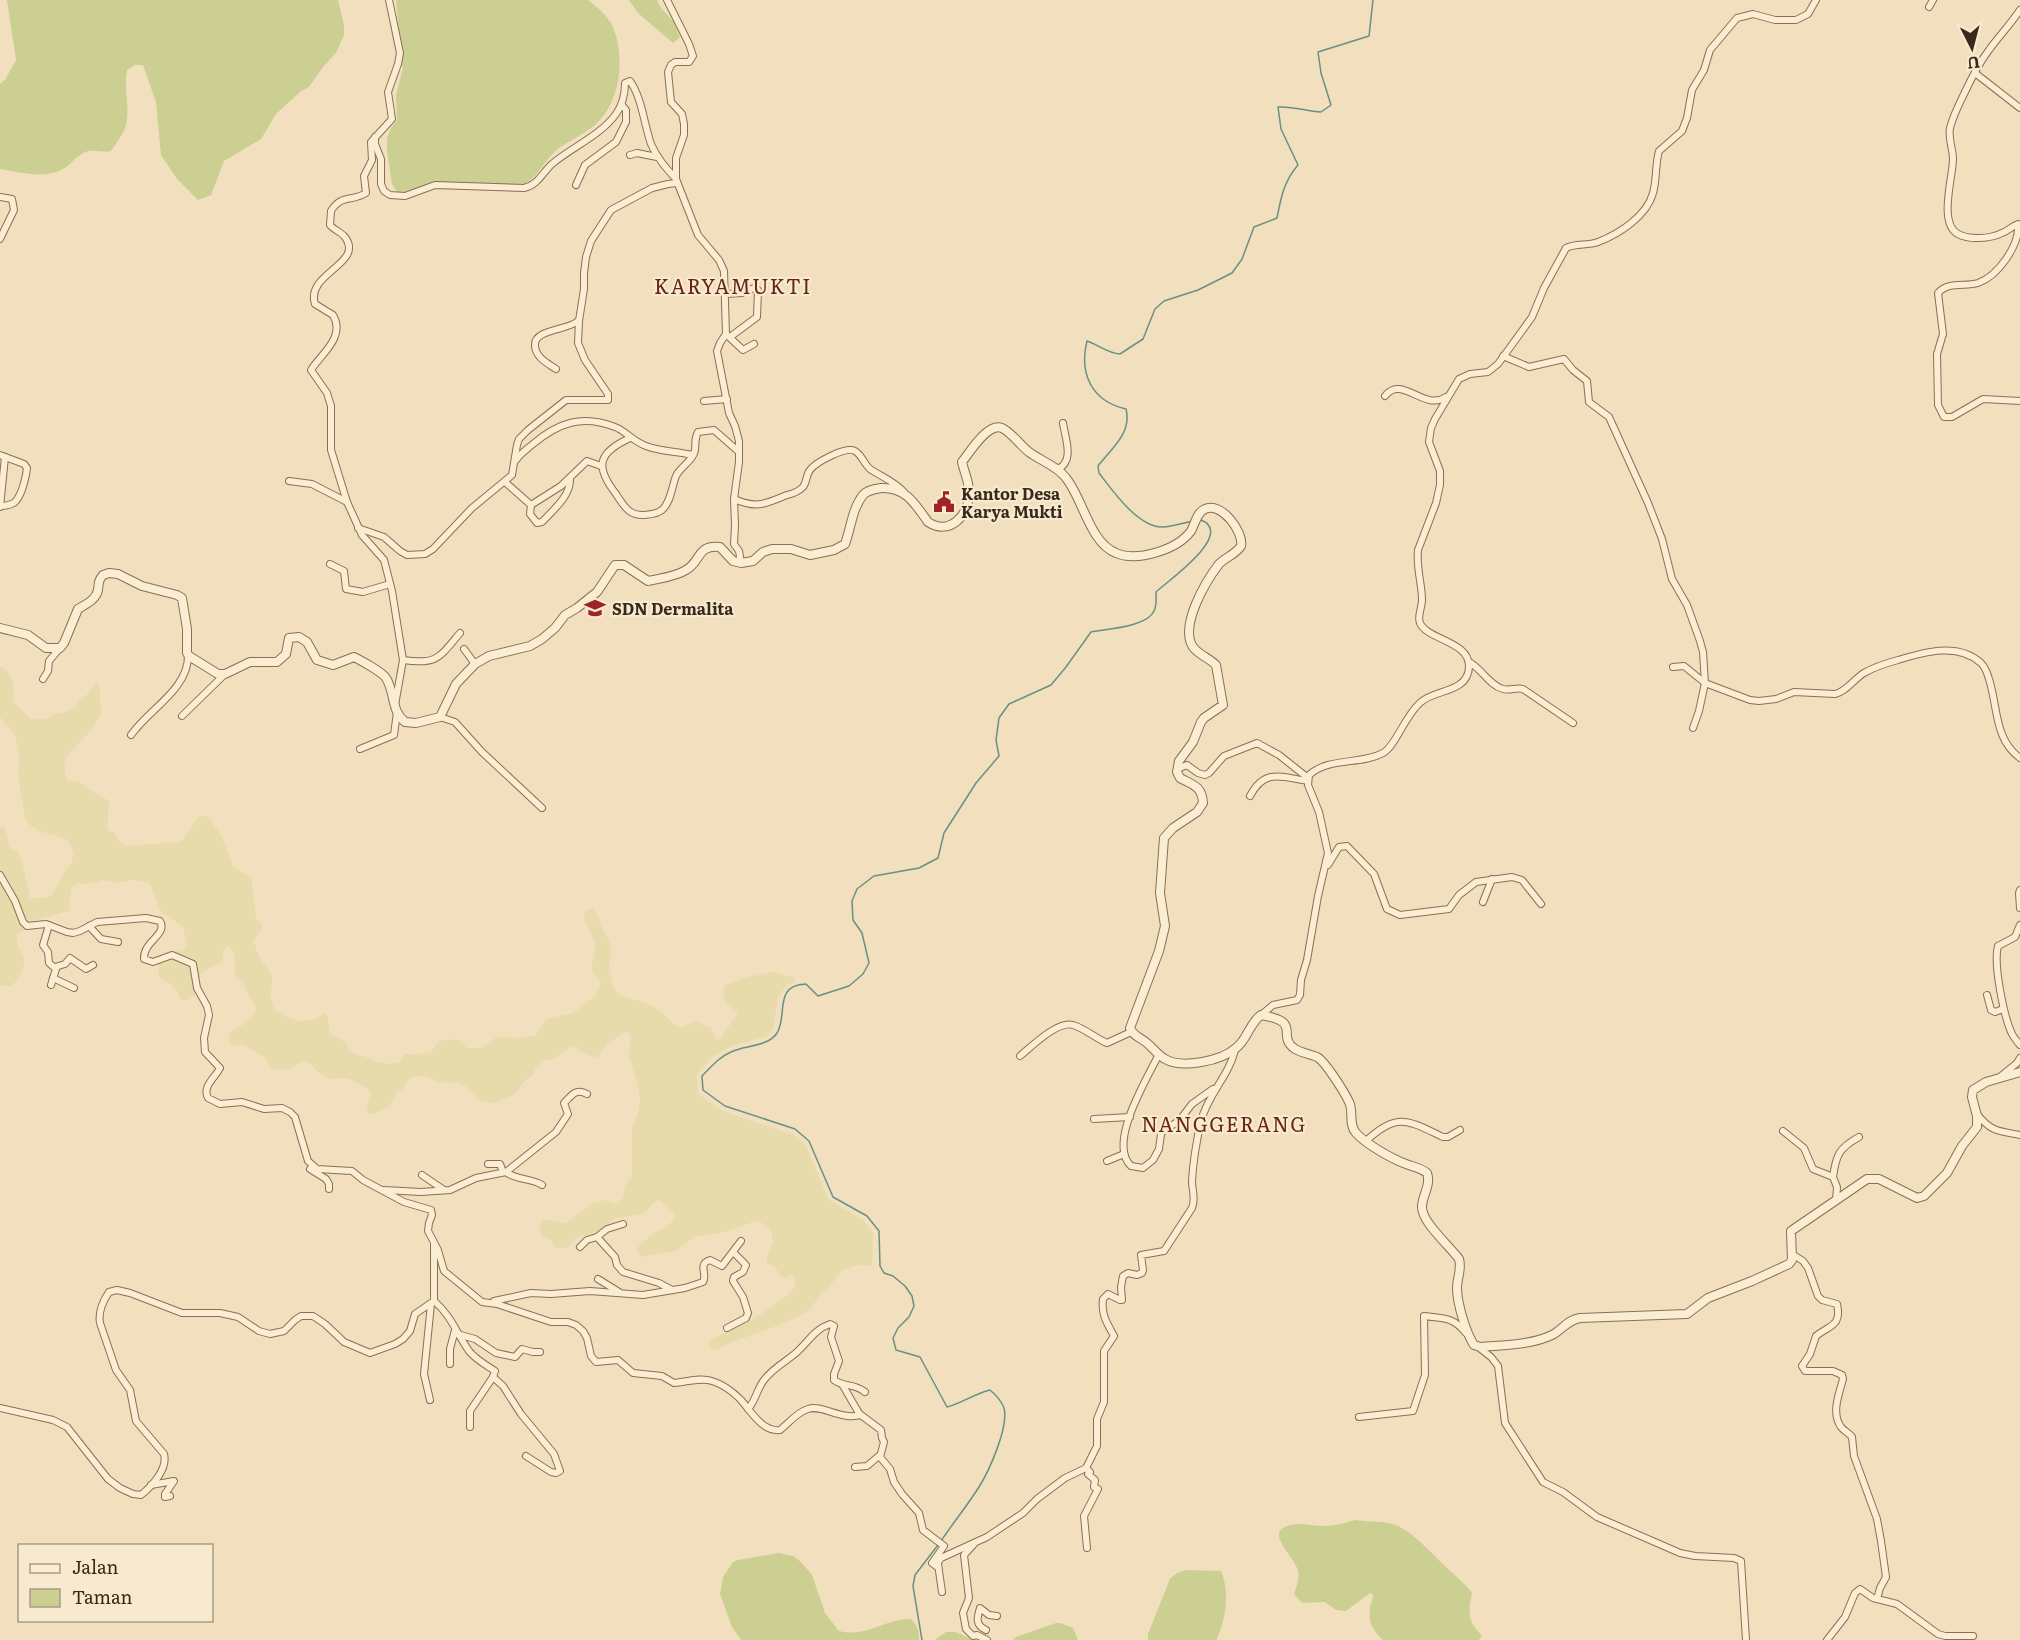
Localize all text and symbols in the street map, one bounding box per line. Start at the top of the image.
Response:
north arrow [1942,18,2002,78]
text: U [1966,51,1981,77]
district label: KARYAMUKTI [654,270,812,300]
place label: Kantor Desa Karya Mukti [961,481,1063,523]
public building icon: Kantor Desa Karya Mukti [932,490,956,514]
school or university icon: SDN Dermalita [583,596,607,620]
place label: SDN Dermalita [612,596,734,620]
district label: NANGGERANG [1141,1108,1307,1138]
legend [18,1544,213,1622]
text: Jalan [72,1553,119,1580]
text: Taman [72,1583,133,1610]

